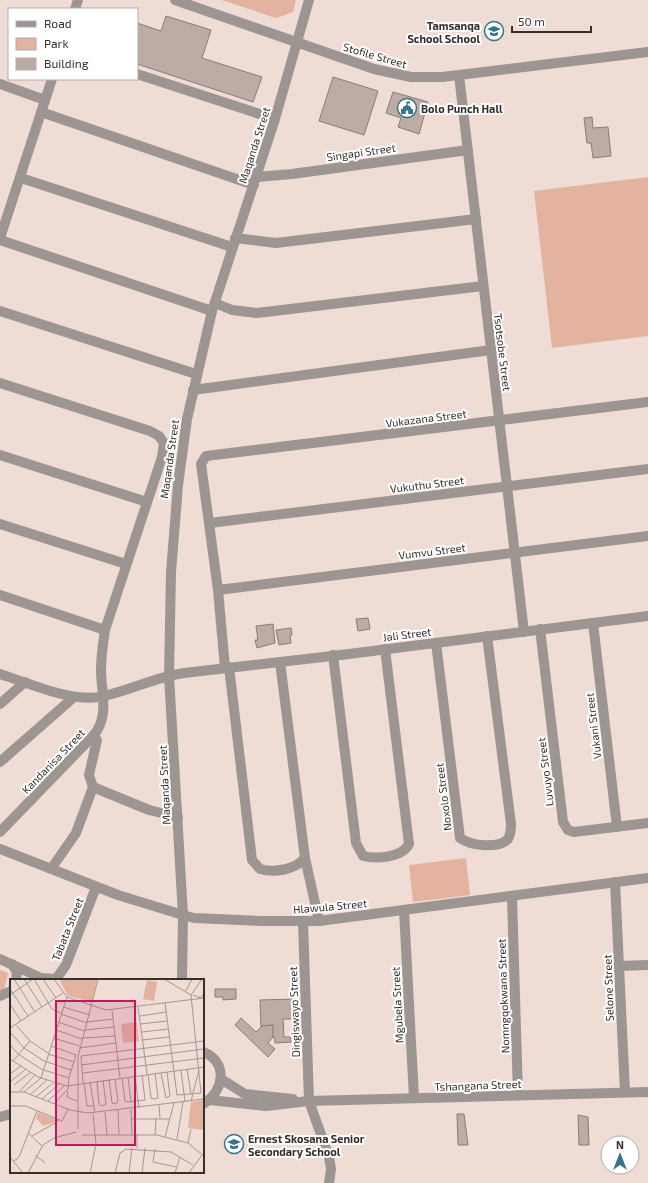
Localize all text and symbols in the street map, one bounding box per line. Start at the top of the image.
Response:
legend [8,8,138,80]
scale bar [512,8,591,34]
text: 50 m [518,14,545,28]
text: Road [44,16,72,30]
place label: Tamsanqa School School [407,19,480,45]
school or university icon: Tamsanqa School School [483,20,505,42]
text: Park [44,36,69,50]
street label: Stofile Street [342,40,408,70]
text: Building [44,56,89,70]
public building icon: Bolo Punch Hall [396,97,418,119]
place label: Bolo Punch Hall [421,102,503,115]
street label: Maqanda Street [235,105,273,185]
street label: Singapi Street [326,141,396,163]
street label: Tsotsobe Street [492,312,514,392]
street label: Vukazana Street [385,407,467,429]
street label: Maqanda Street [157,419,181,499]
street label: Vukuthu Street [389,473,465,495]
street label: Vumvu Street [398,540,466,562]
street label: Jali Street [382,625,432,643]
street label: Vukani Street [582,692,604,760]
street label: Kandanisa Street [19,726,87,796]
street label: Luvuyo Street [534,737,556,807]
street label: Maqanda Street [155,745,173,825]
street label: Noxolo Street [432,762,454,832]
street label: Tabata Street [48,896,86,962]
street label: Hlawula Street [292,896,368,916]
street label: Nomngqokwana Street [495,938,511,1054]
street label: Selone Street [600,954,616,1022]
street label: Dingiswayo Street [286,966,302,1058]
street label: Mgubela Street [389,966,405,1044]
inset map [10,979,204,1173]
street label: Tshangana Street [434,1077,522,1093]
place label: Ernest Skosana Senior Secondary School [248,1132,365,1159]
school or university icon: Ernest Skosana Senior Secondary School [223,1133,245,1155]
north arrow [600,1135,640,1175]
text: N [616,1138,624,1151]

